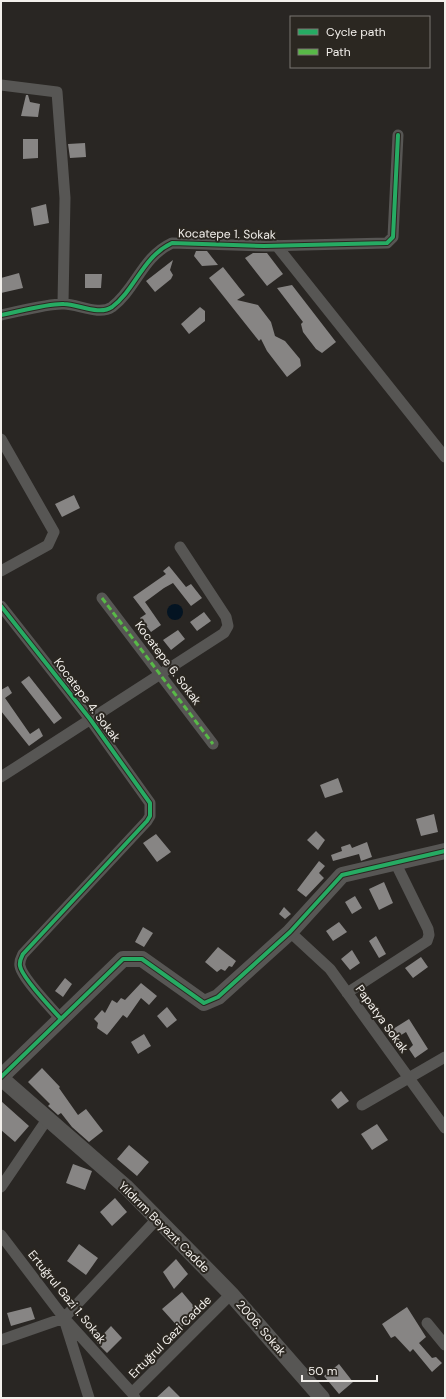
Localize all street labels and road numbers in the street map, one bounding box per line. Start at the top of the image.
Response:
street label: Kocatepe 1. Sokak [178,225,276,243]
street label: Kocatepe 6. Sokak [131,618,205,708]
street label: Kocatepe 4. Sokak [50,655,124,745]
street label: Papatya Sokak [352,982,412,1056]
street label: Yıldırım Beyazıt Cadde [115,1178,213,1276]
street label: Ertuğrul Gazi 1. Sokak [24,1247,110,1347]
street label: Ertuğrul Gazi Cadde [125,1292,215,1382]
street label: 2006. Sokak [232,1297,290,1359]

